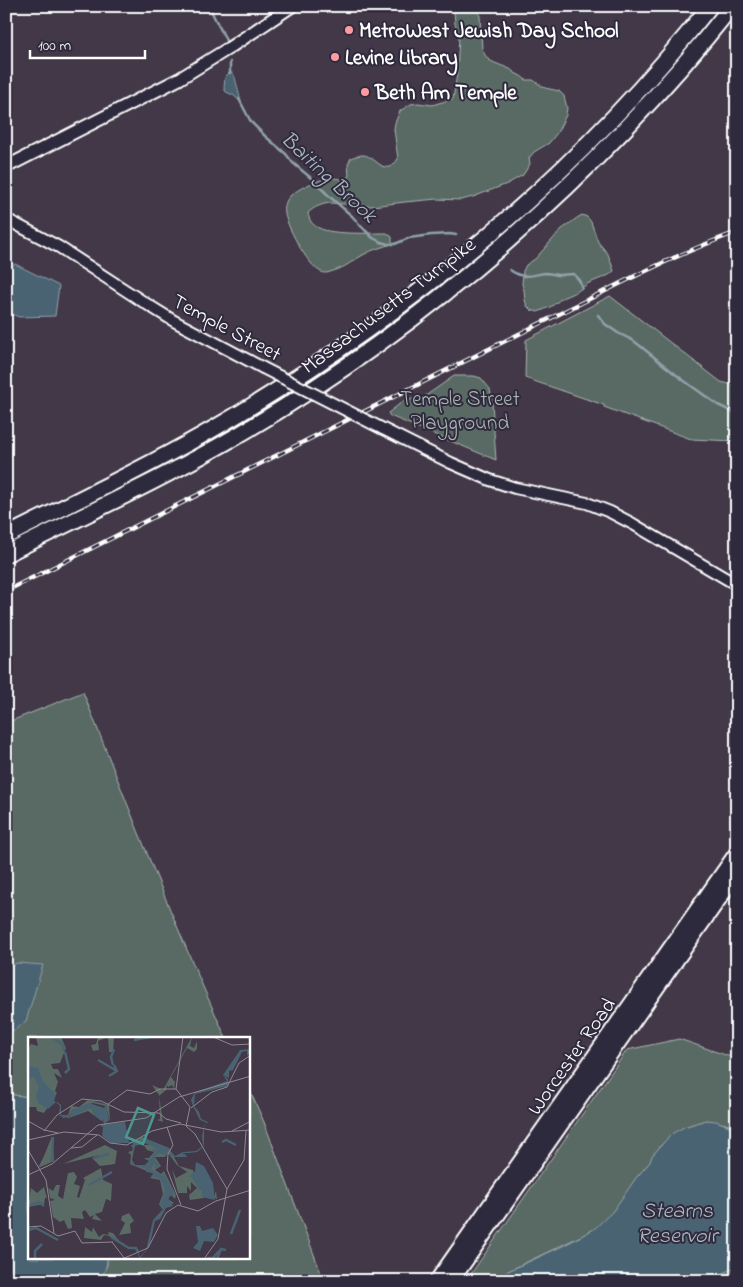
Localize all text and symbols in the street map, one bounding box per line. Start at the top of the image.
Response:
place label: MetroWest Jewish Day School [359,17,619,49]
marker: MetroWest Jewish Day School [343,24,355,36]
scale bar [30,28,145,60]
text: 100 m [38,35,71,57]
place label: Levine Library [345,44,458,76]
marker: Levine Library [329,51,341,63]
place label: Beth Am Temple [374,79,517,109]
marker: Beth Am Temple [359,86,371,98]
water label: Baiting Brook [273,125,384,232]
street label: Massachusetts Turnpike [296,231,483,382]
street label: Temple Street [166,287,286,370]
park label: Temple Street Playground [400,385,520,441]
street label: Worcester Road [521,992,624,1122]
inset map [28,1037,250,1260]
water label: Stearns Reservoir [637,1196,720,1253]

